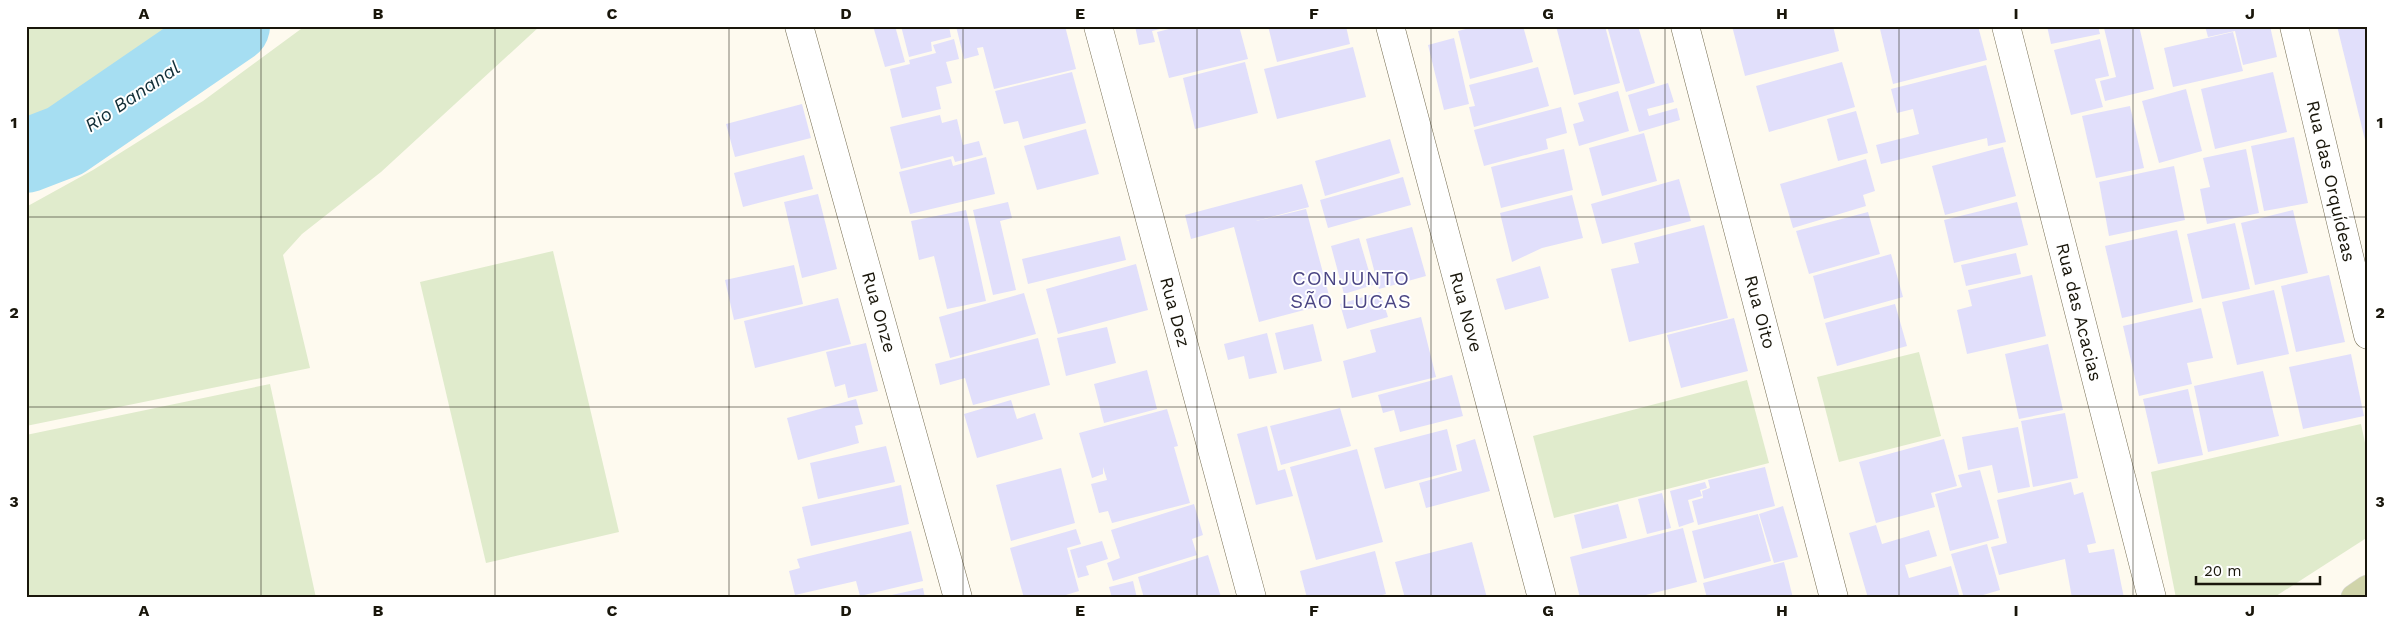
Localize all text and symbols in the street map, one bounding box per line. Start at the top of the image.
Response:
text: A [139,4,150,23]
text: B [373,4,384,23]
text: C [607,4,618,23]
text: D [840,4,852,23]
text: E [1075,4,1085,23]
text: F [1309,4,1319,23]
text: G [1542,4,1554,23]
text: H [1776,4,1788,23]
text: I [2013,4,2019,23]
text: J [2245,4,2255,23]
water label: Rio Bananal [80,56,185,137]
street label: Rua das Orquídeas [2303,98,2360,264]
text: 1 [11,113,17,132]
text: 1 [2377,113,2383,132]
street label: Rua das Acacias [2052,241,2107,383]
district label: CONJUNTO SÃO LUCAS [1290,266,1412,313]
street label: Rua Onze [858,269,901,355]
street label: Rua Nove [1446,269,1487,354]
street label: Rua Oito [1741,273,1780,351]
street label: Rua Dez [1156,274,1195,349]
text: 2 [9,303,19,322]
text: 2 [2375,303,2385,322]
text: 3 [9,492,19,511]
text: 3 [2375,492,2385,511]
scale bar [2196,554,2320,586]
text: 20 m [2204,562,2242,580]
text: A [139,601,150,620]
text: B [373,601,384,620]
text: C [607,601,618,620]
text: D [840,601,852,620]
text: E [1075,601,1085,620]
text: F [1309,601,1319,620]
text: G [1542,601,1554,620]
text: H [1776,601,1788,620]
text: I [2013,601,2019,620]
text: J [2245,601,2255,620]

